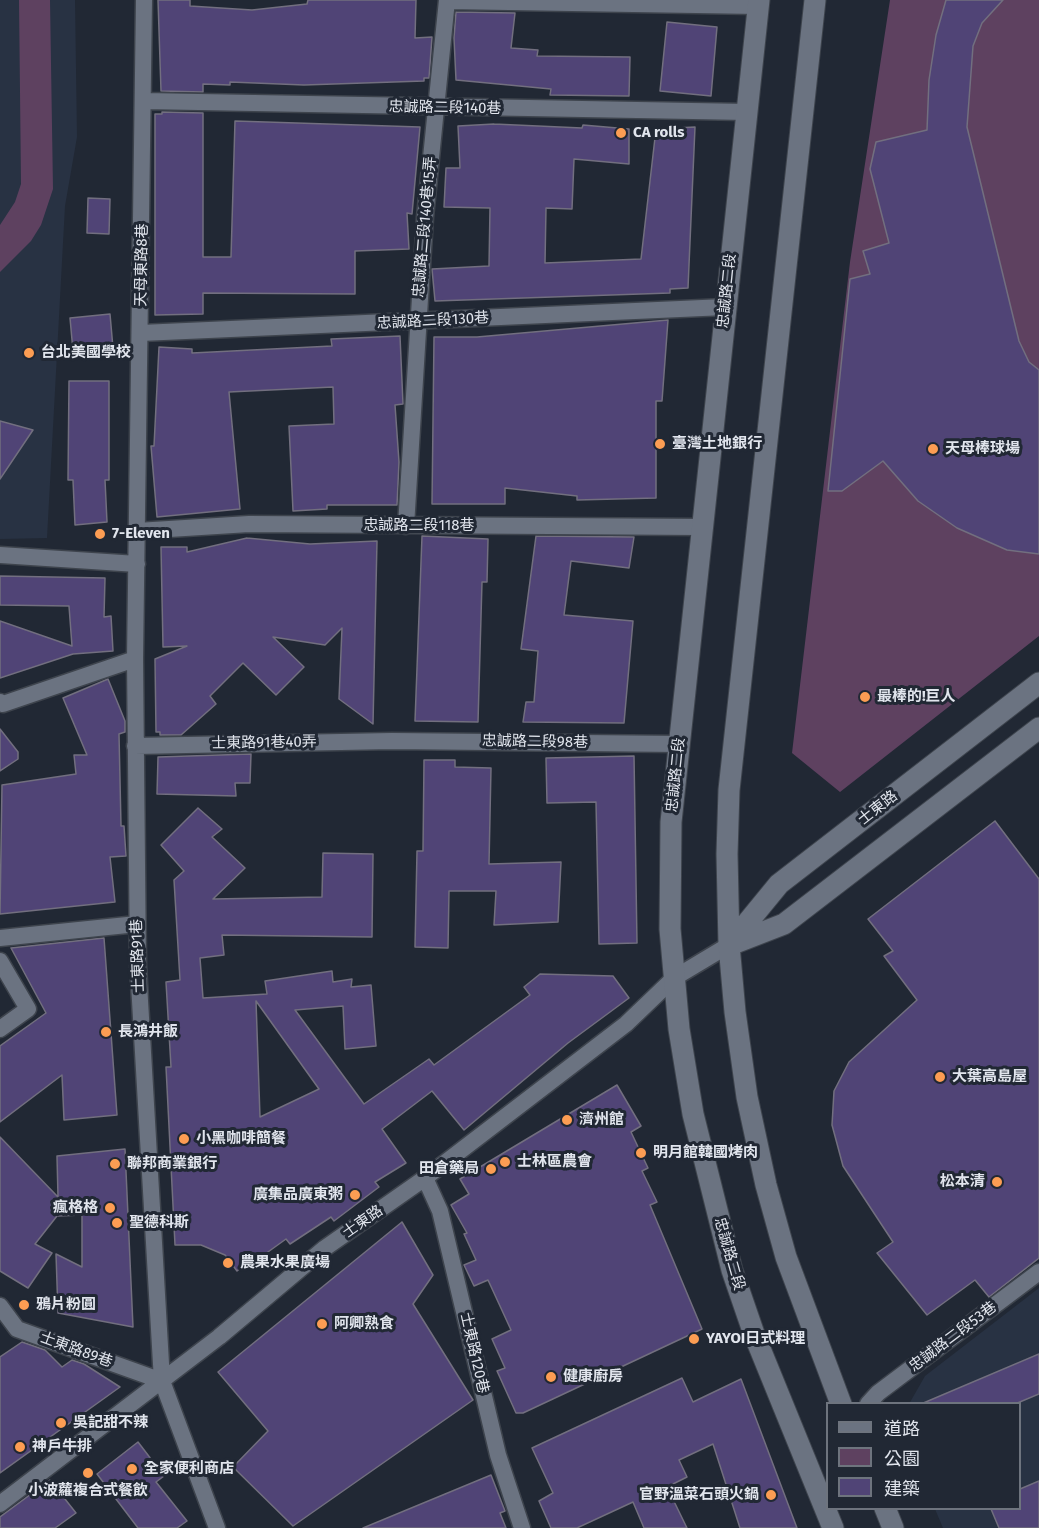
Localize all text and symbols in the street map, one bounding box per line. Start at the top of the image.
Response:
street label: 忠誠路二段140巷 [388,98,502,118]
place label: CA rolls [633,124,685,142]
marker: CA rolls [614,126,628,140]
street label: 忠誠路二段140巷15弄 [410,156,440,298]
street label: 天母東路8巷 [132,223,152,307]
street label: 忠誠路二段 [714,253,740,329]
street label: 忠誠路二段130巷 [376,309,490,333]
place label: 台北美國學校 [41,344,131,362]
marker: 台北美國學校 [22,346,36,360]
place label: 臺灣土地銀行 [672,435,762,453]
marker: 臺灣土地銀行 [653,437,667,451]
place label: 天母棒球場 [945,440,1020,458]
marker: 天母棒球場 [926,442,940,456]
street label: 忠誠路二段118巷 [363,517,475,535]
place label: 7-Eleven [112,525,170,543]
marker: 7-Eleven [93,527,107,541]
place label: 最棒的!巨人 [877,688,956,706]
marker: 最棒的!巨人 [858,690,872,704]
street label: 忠誠路二段98巷 [482,732,588,752]
street label: 士東路91巷40弄 [211,733,317,753]
street label: 忠誠路二段 [663,737,689,813]
street label: 士東路 [855,787,901,829]
street label: 士東路91巷 [128,919,148,993]
place label: 長鴻井飯 [118,1023,178,1041]
marker: 長鴻井飯 [99,1025,113,1039]
place label: 大葉高島屋 [952,1068,1027,1086]
marker: 大葉高島屋 [933,1070,947,1084]
place label: 濟州館 [579,1111,624,1129]
marker: 濟州館 [560,1113,574,1127]
place label: 小黑咖啡簡餐 [196,1130,286,1148]
marker: 小黑咖啡簡餐 [177,1132,191,1146]
place label: 明月館韓國烤肉 [653,1144,758,1162]
marker: 明月館韓國烤肉 [634,1146,648,1160]
place label: 士林區農會 [517,1153,592,1171]
place label: 聯邦商業銀行 [127,1155,217,1173]
marker: 士林區農會 [498,1155,512,1169]
marker: 聯邦商業銀行 [108,1157,122,1171]
place label: 田倉藥局 [419,1160,479,1178]
marker: 田倉藥局 [484,1162,498,1176]
place label: 松本清 [940,1173,985,1191]
marker: 松本清 [990,1175,1004,1189]
place label: 廣集品廣東粥 [253,1186,343,1204]
marker: 廣集品廣東粥 [348,1188,362,1202]
place label: 瘋格格 [53,1199,98,1217]
marker: 瘋格格 [103,1201,117,1215]
street label: 士東路 [339,1202,387,1242]
place label: 聖德科斯 [129,1214,189,1232]
street label: 忠誠路二段 [710,1215,748,1293]
marker: 聖德科斯 [110,1216,124,1230]
place label: 農果水果廣場 [240,1254,330,1272]
marker: 農果水果廣場 [221,1256,235,1270]
place label: 鴉片粉圓 [36,1296,96,1314]
marker: 鴉片粉圓 [17,1298,31,1312]
street label: 忠誠路二段53巷 [906,1298,1000,1376]
street label: 士東路120巷 [456,1311,492,1395]
place label: 阿卿熟食 [334,1315,394,1333]
marker: 阿卿熟食 [315,1317,329,1331]
street label: 士東路89巷 [37,1329,115,1371]
place label: YAYOI日式料理 [706,1330,805,1348]
marker: YAYOI日式料理 [687,1332,701,1346]
place label: 健康廚房 [563,1368,623,1386]
marker: 健康廚房 [544,1370,558,1384]
legend [826,1402,1021,1510]
place label: 吳記甜不辣 [73,1414,148,1432]
marker: 吳記甜不辣 [54,1416,68,1430]
text: 道路 [884,1418,920,1440]
place label: 神戶牛排 [32,1438,92,1456]
marker: 神戶牛排 [13,1440,27,1454]
text: 公園 [884,1448,920,1470]
place label: 全家便利商店 [144,1460,234,1478]
marker: 全家便利商店 [125,1462,139,1476]
marker: 小波蘿複合式餐飲 [81,1466,95,1480]
text: 建築 [884,1478,920,1500]
place label: 小波蘿複合式餐飲 [28,1482,148,1500]
place label: 官野溫菜石頭火鍋 [639,1486,759,1504]
marker: 官野溫菜石頭火鍋 [764,1488,778,1502]

